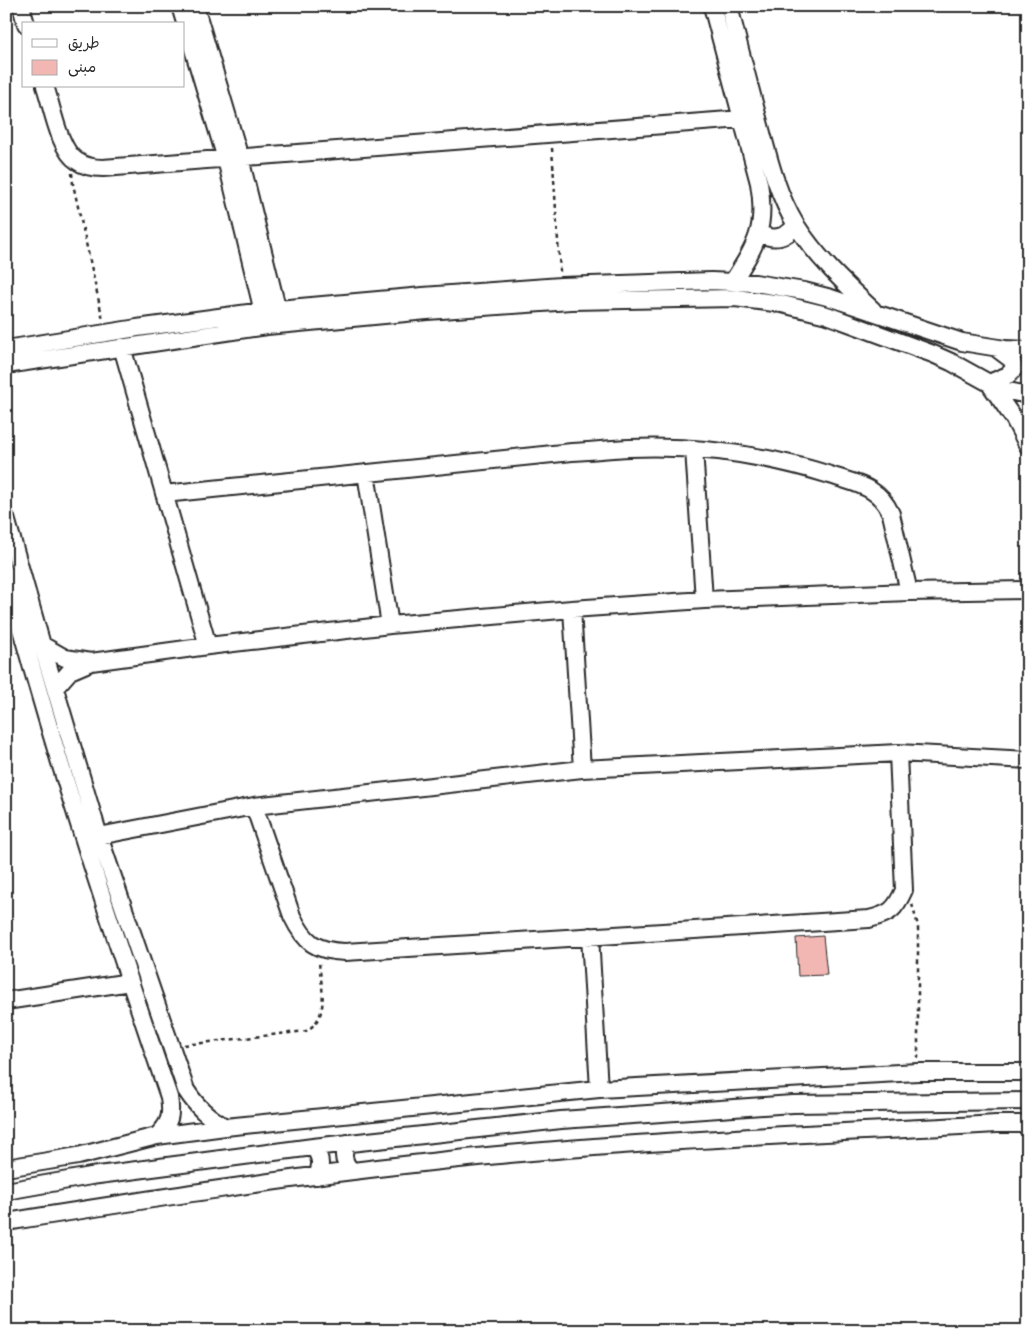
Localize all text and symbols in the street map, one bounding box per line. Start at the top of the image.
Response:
legend [22,22,185,88]
text: طريق [68,32,100,52]
text: مبنى [68,56,96,77]

